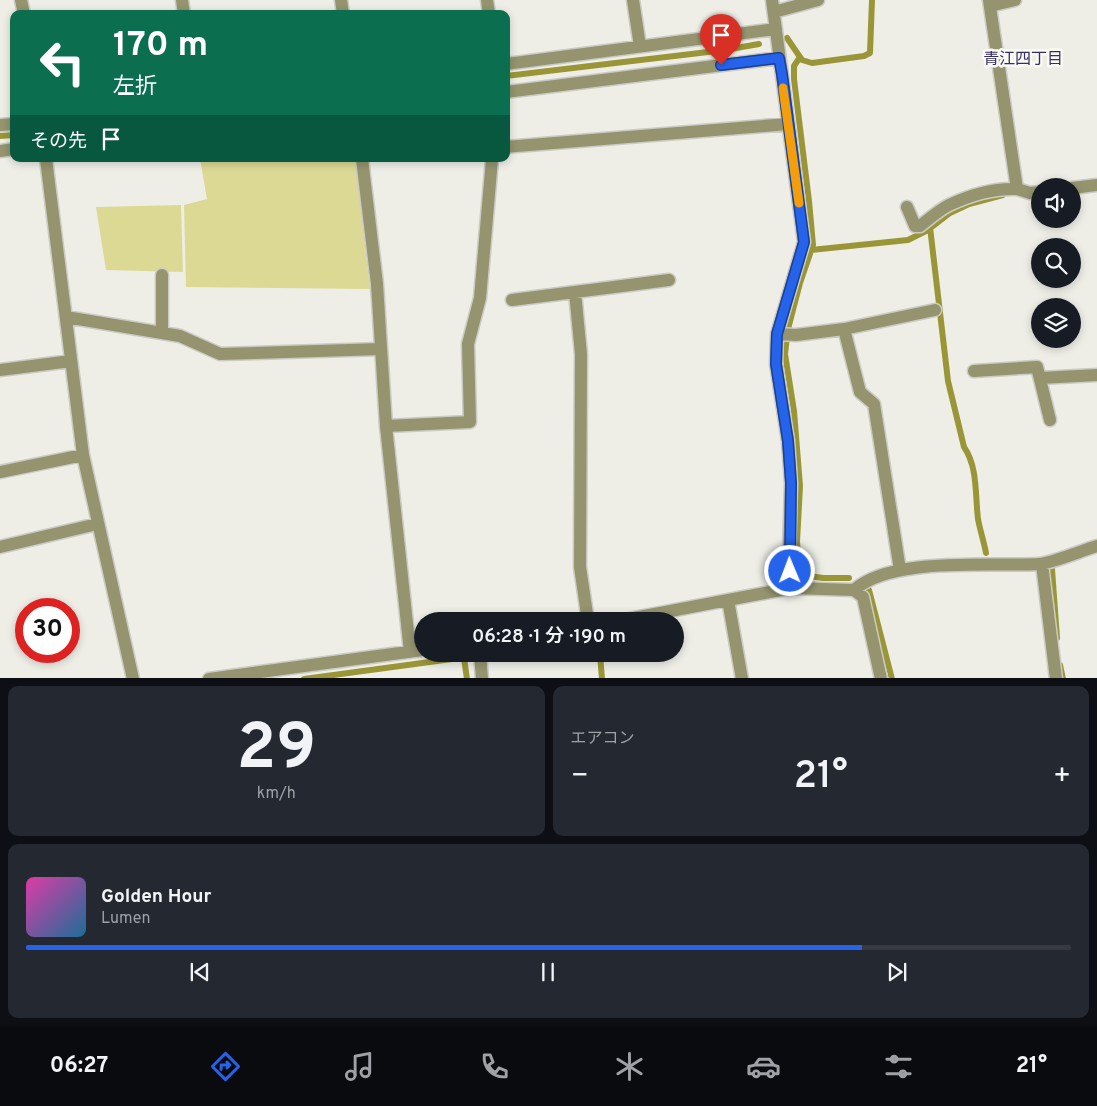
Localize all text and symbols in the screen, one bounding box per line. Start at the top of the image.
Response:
pin [700,14,742,65]
icon: arrive [707,21,735,49]
text: 170 m [113,24,208,68]
icon: left [30,30,95,95]
district label: 青江四丁目 [983,50,1063,70]
text: 左折 [113,74,157,101]
icon: arrive [97,125,125,153]
text: その先 [30,130,87,154]
map controls [1031,178,1081,348]
button: sound [1031,178,1081,228]
button: search [1031,238,1081,288]
button: layers [1031,298,1081,348]
position arrow [763,544,815,596]
speed limit sign: 30 [15,598,80,663]
text: 06:28 · 1 分 · 190 m [472,625,626,649]
text: 29 [236,710,316,792]
text: エアコン [571,729,635,749]
text: 21° [794,753,848,802]
text: − [571,759,589,795]
text: + [1053,759,1071,795]
text: km/h [257,784,296,804]
text: Golden Hour [101,885,212,909]
text: Lumen [101,909,151,929]
icon: previous [186,958,214,986]
icon: pause [534,958,562,986]
icon: next [883,958,911,986]
icon: directions [208,1049,243,1084]
icon: music [342,1049,377,1084]
icon: phone [477,1049,512,1084]
icon: climate [612,1049,647,1084]
icon: car [746,1049,781,1084]
icon: filters [881,1049,916,1084]
text: 06:27 [50,1053,108,1080]
text: 21° [1016,1053,1047,1080]

